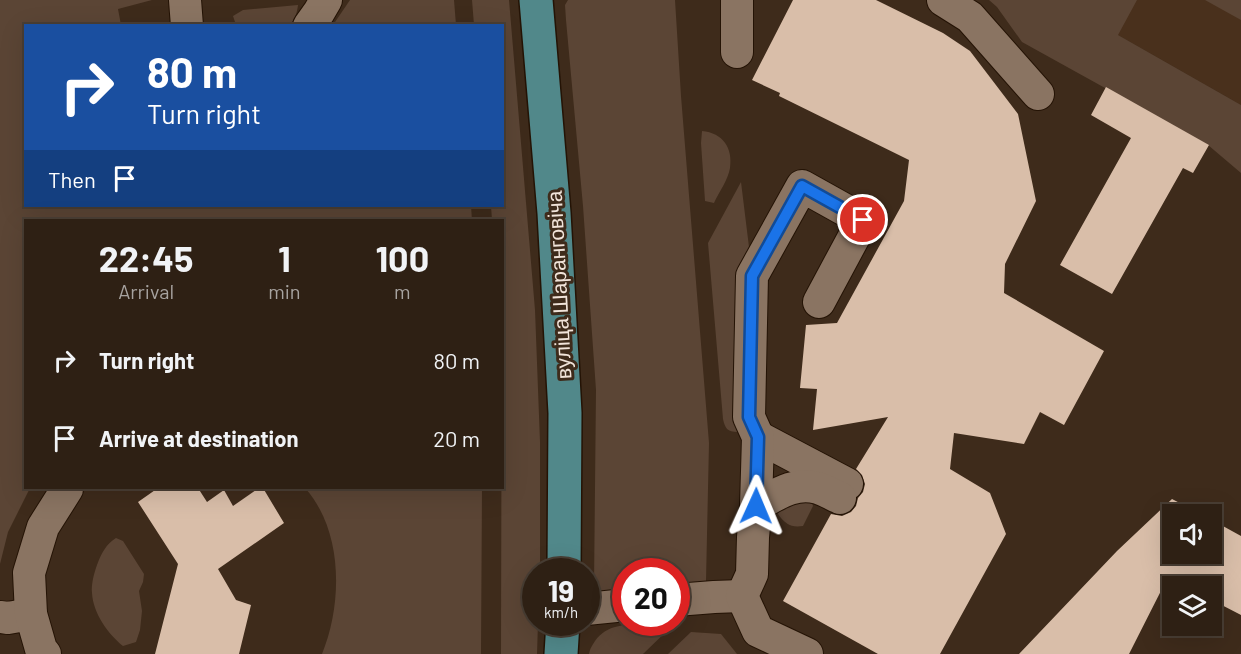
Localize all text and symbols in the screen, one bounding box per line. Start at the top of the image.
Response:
text: 80 m [147,46,237,96]
icon: right [48,48,126,126]
text: Turn right [147,97,261,129]
icon: arrive [108,162,141,195]
text: Then [48,166,96,192]
street label: вуліца Шаранговіча [541,190,575,380]
pin [837,194,888,245]
icon: arrive [846,203,879,236]
text: 22:45 [99,236,193,279]
text: 1 [278,236,291,279]
text: 100 [375,236,429,279]
text: Arrival [118,279,174,303]
text: min [268,279,301,303]
text: m [394,279,411,303]
icon: right [48,344,81,377]
text: Turn right [99,347,194,373]
text: 80 m [434,347,480,373]
icon: arrive [48,422,81,455]
text: Arrive at destination [99,425,298,451]
text: 20 m [433,425,480,451]
position arrow [724,474,788,538]
map controls [1162,504,1222,636]
button: sound [1162,504,1222,564]
speed limit sign: 20 [612,558,690,636]
text: 19 [548,572,574,608]
button: layers [1162,576,1222,636]
text: km/h [544,603,578,621]

